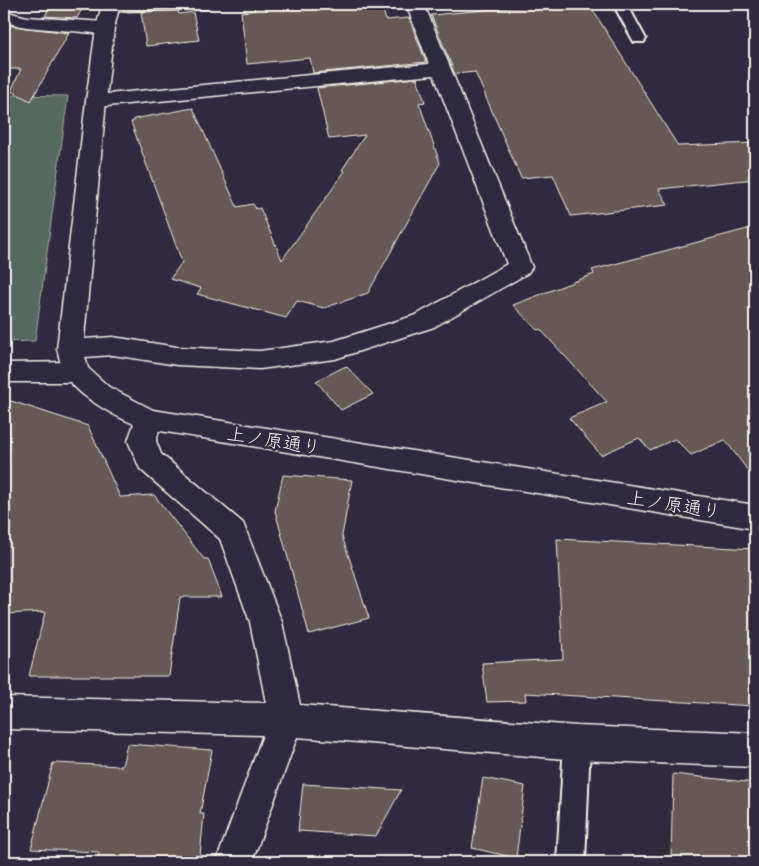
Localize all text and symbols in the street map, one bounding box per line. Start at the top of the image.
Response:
street label: 上ノ原通り [225,420,323,460]
street label: 上ノ原通り [625,484,723,524]

